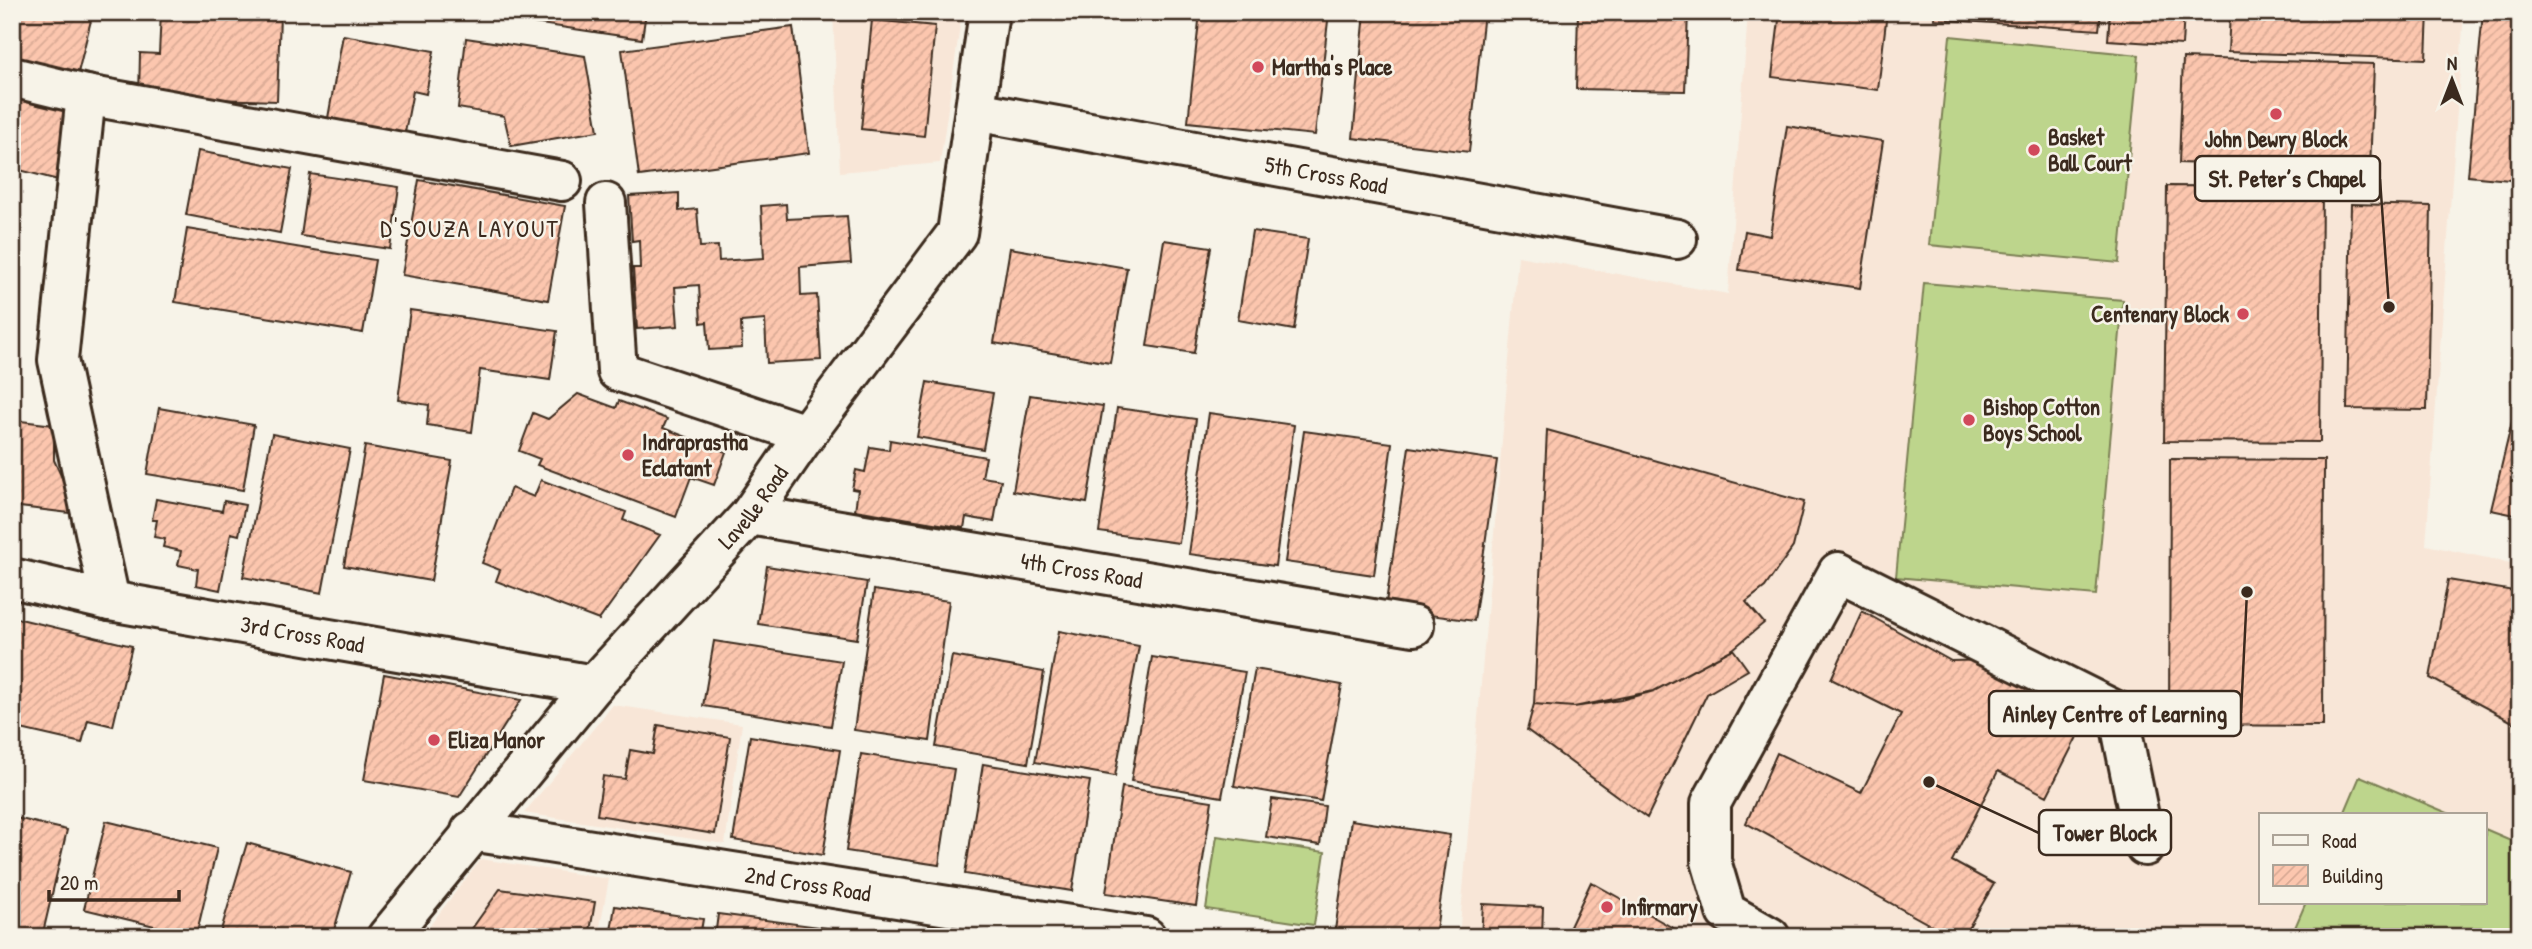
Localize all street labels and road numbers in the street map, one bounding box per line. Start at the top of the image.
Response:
street label: 5th Cross Road [1262,148,1390,201]
street label: Lavelle Road [711,459,795,555]
street label: 4th Cross Road [1018,544,1145,595]
street label: 3rd Cross Road [238,608,367,660]
street label: 2nd Cross Road [743,858,873,909]

